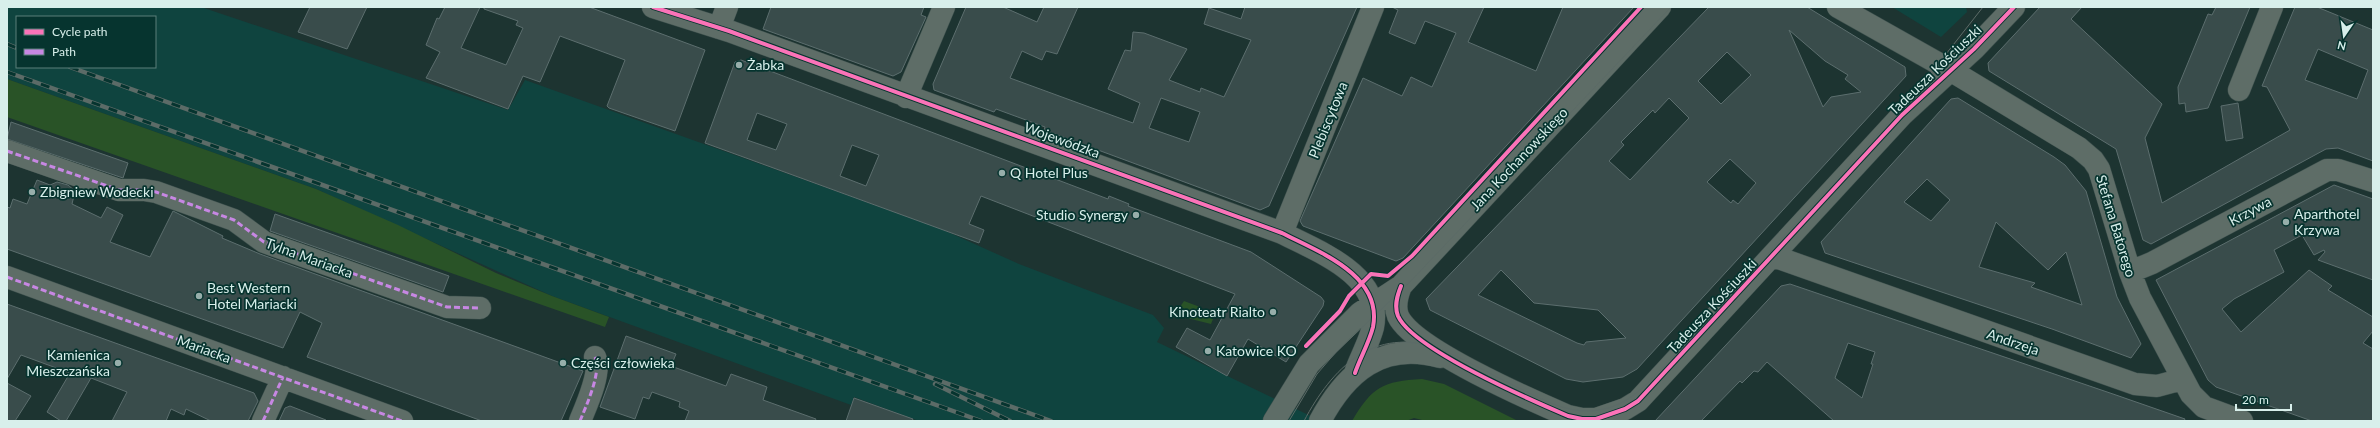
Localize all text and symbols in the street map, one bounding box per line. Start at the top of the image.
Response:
legend [16,16,156,68]
north arrow [2324,16,2364,56]
street label: Tadeusza Kościuszki [1884,21,1985,118]
text: Cycle path [52,24,107,39]
text: N [2336,39,2347,54]
text: Path [52,44,76,59]
place label: Żabka [747,56,784,73]
marker: Żabka [734,60,744,70]
street label: Plebiscytowa [1304,79,1351,161]
street label: Jana Kochanowskiego [1466,104,1571,214]
street label: Wojewódzka [1022,118,1102,161]
place label: Q Hotel Plus [1010,164,1088,181]
marker: Q Hotel Plus [997,168,1007,178]
street label: Stefana Batorego [2093,173,2140,279]
place label: Zbigniew Wodecki [40,183,154,200]
marker: Zbigniew Wodecki [27,187,37,197]
street label: Krzywa [2226,192,2274,229]
place label: Aparthotel Krzywa [2294,205,2360,238]
place label: Studio Synergy [1036,206,1129,223]
marker: Studio Synergy [1131,210,1141,220]
marker: Aparthotel Krzywa [2281,217,2291,227]
street label: Tylna Mariacka [263,234,355,281]
street label: Tadeusza Kościuszki [1663,255,1760,356]
place label: Best Western Hotel Mariacki [207,279,297,312]
marker: Best Western Hotel Mariacki [194,291,204,301]
place label: Kinoteatr Rialto [1169,303,1265,320]
marker: Kinoteatr Rialto [1268,307,1278,317]
street label: Andrzeja [1985,325,2042,358]
street label: Mariacka [175,331,233,366]
place label: Katowice KO [1216,342,1297,359]
place label: Kamienica Mieszczańska [26,346,110,379]
marker: Katowice KO [1203,346,1213,356]
place label: Części człowieka [571,354,675,371]
marker: Kamienica Mieszczańska [113,358,123,368]
marker: Części człowieka [558,358,568,368]
scale bar [2236,386,2291,412]
text: 20 m [2242,392,2269,407]

